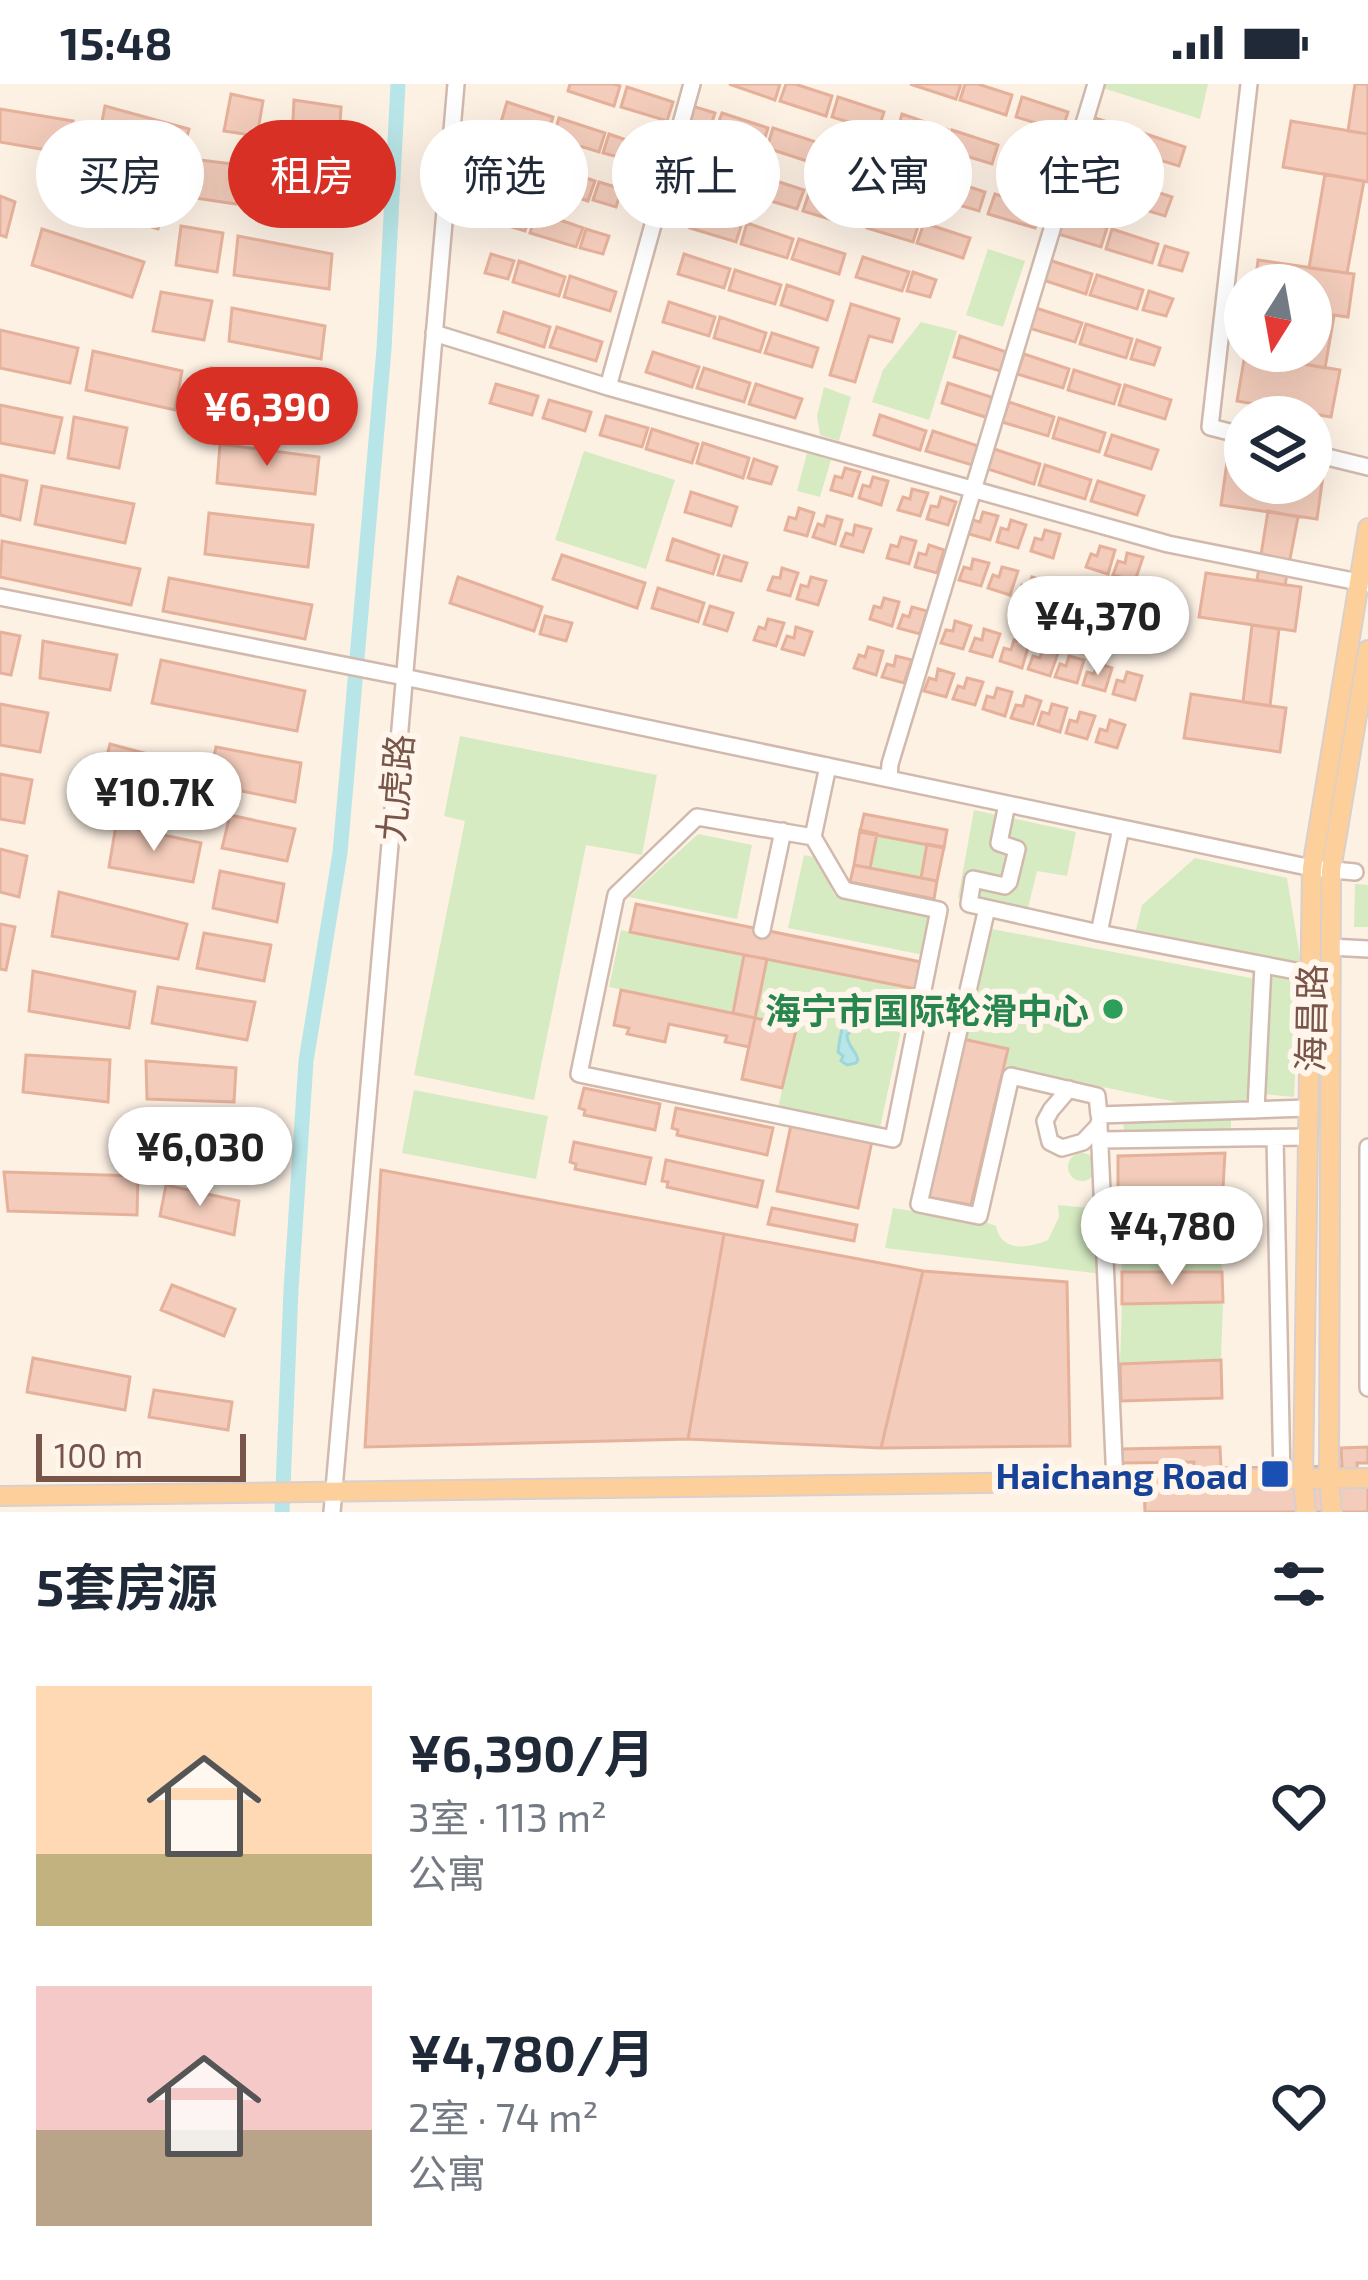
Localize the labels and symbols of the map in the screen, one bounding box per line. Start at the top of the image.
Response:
north arrow [1224,264,1332,372]
pin: ¥6,390 [169,367,365,469]
pin: ¥4,370 [1000,576,1196,678]
street label: 九虎路 [368,732,420,844]
pin: ¥10.7K [56,752,252,854]
street label: 海昌路 [1288,964,1332,1072]
place label: 海宁市国际轮滑中心 [765,988,1089,1031]
marker: 海宁市国际轮滑中心 [1100,996,1126,1022]
pin: ¥6,030 [102,1107,298,1209]
pin: ¥4,780 [1074,1186,1270,1288]
scale bar [36,1428,246,1481]
place label: Haichang Road [996,1453,1248,1496]
marker: Haichang Road [1259,1458,1291,1490]

